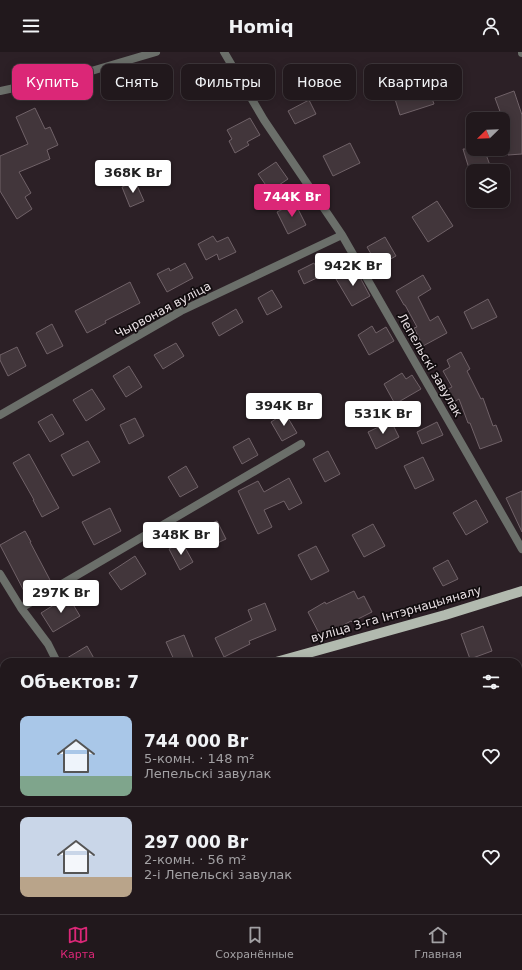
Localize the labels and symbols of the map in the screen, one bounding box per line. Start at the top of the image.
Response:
north arrow [466,112,510,156]
pin: 368K Br [96,160,170,194]
pin: 744K Br [255,184,329,218]
pin: 942K Br [316,253,390,287]
street label: Чырвоная вуліца [113,279,213,341]
street label: Лепельскі завулак [395,311,465,419]
pin: 394K Br [247,393,321,427]
pin: 531K Br [346,401,420,435]
pin: 348K Br [144,522,218,556]
pin: 297K Br [24,580,98,614]
street label: вуліца 3-га Інтэрнацыяналу [309,583,483,645]

